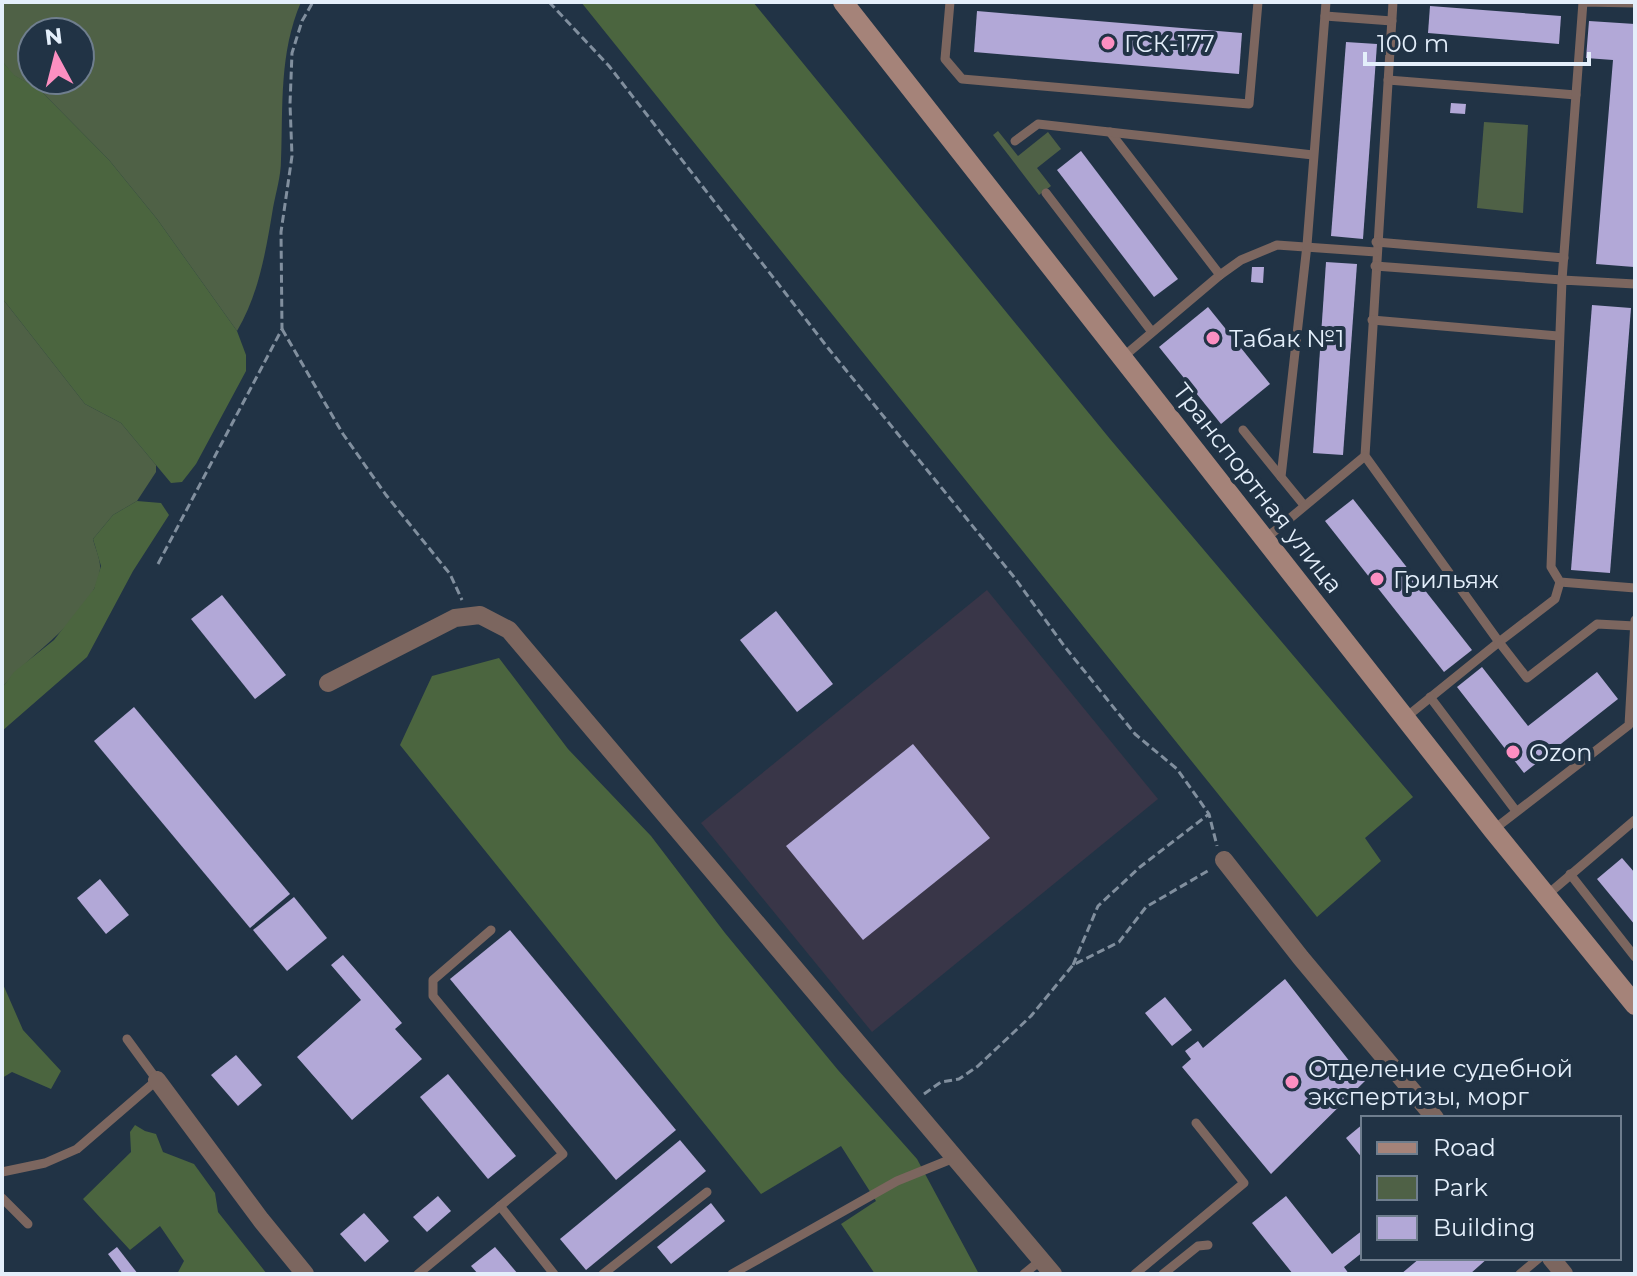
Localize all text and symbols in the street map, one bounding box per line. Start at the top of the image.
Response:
north arrow [16,16,96,96]
scale bar [1365,16,1589,66]
text: N [43,22,64,51]
place label: ГСК-177 [1124,29,1215,58]
text: 100 m [1377,29,1449,58]
marker: ГСК-177 [1099,34,1117,52]
place label: Табак №1 [1229,324,1345,353]
marker: Табак №1 [1204,329,1222,347]
street label: Транспортная улица [1167,377,1349,599]
place label: Грильяж [1393,565,1499,594]
marker: Грильяж [1368,570,1386,588]
place label: Ozon [1529,738,1592,767]
marker: Ozon [1504,743,1522,761]
place label: Отделение судебной экспертизы, морг [1308,1054,1573,1111]
marker: Отделение судебной экспертизы, морг [1283,1073,1301,1091]
legend [1361,1116,1621,1260]
text: Road [1433,1133,1496,1162]
text: Park [1433,1173,1488,1202]
text: Building [1433,1213,1536,1242]

